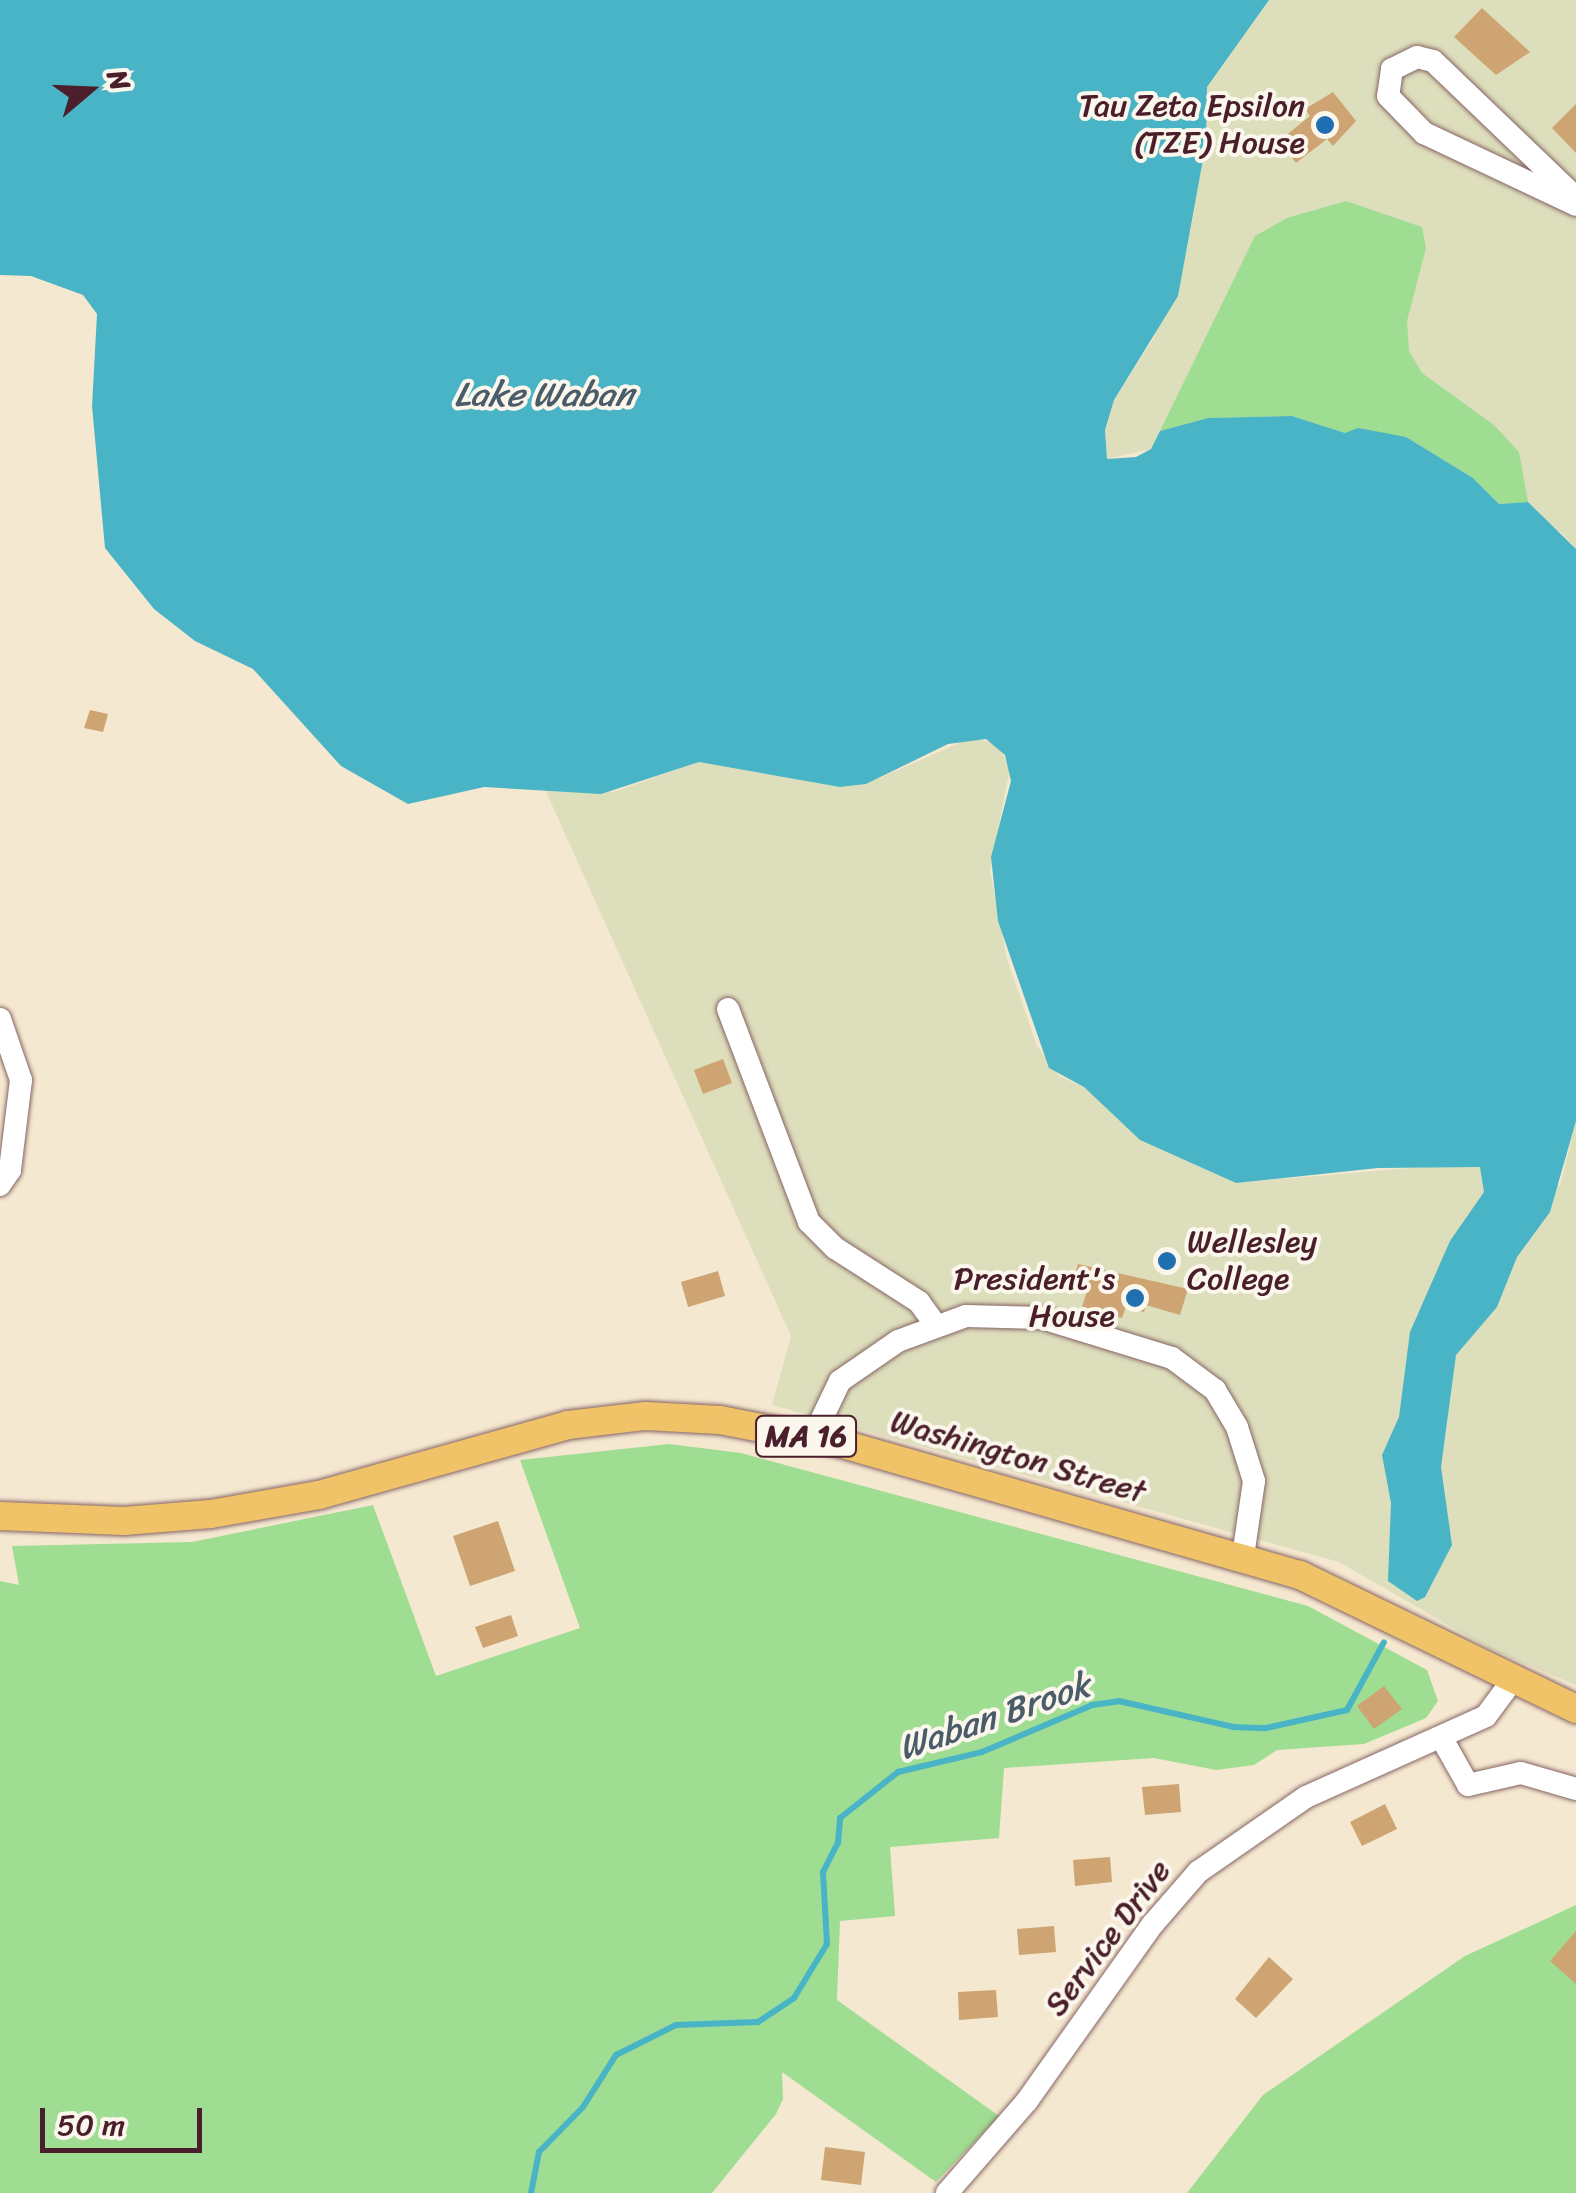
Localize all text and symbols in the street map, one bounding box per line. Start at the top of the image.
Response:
north arrow [40,40,140,140]
text: N [93,63,145,97]
place label: Tau Zeta Epsilon (TZE) House [1075,88,1305,163]
marker: Tau Zeta Epsilon (TZE) House [1314,114,1336,136]
water label: Lake Waban [454,373,634,415]
place label: Wellesley College [1187,1224,1317,1299]
marker: Wellesley College [1156,1250,1178,1272]
place label: President's House [954,1261,1115,1336]
marker: President's House [1124,1287,1146,1309]
street label: Washington Street [886,1402,1150,1512]
road number: MA 16 [754,1411,858,1461]
water label: Waban Brook [893,1664,1095,1768]
street label: Service Drive [1037,1852,1179,2024]
scale bar [45,2088,208,2150]
text: 50 m [57,2098,125,2152]

